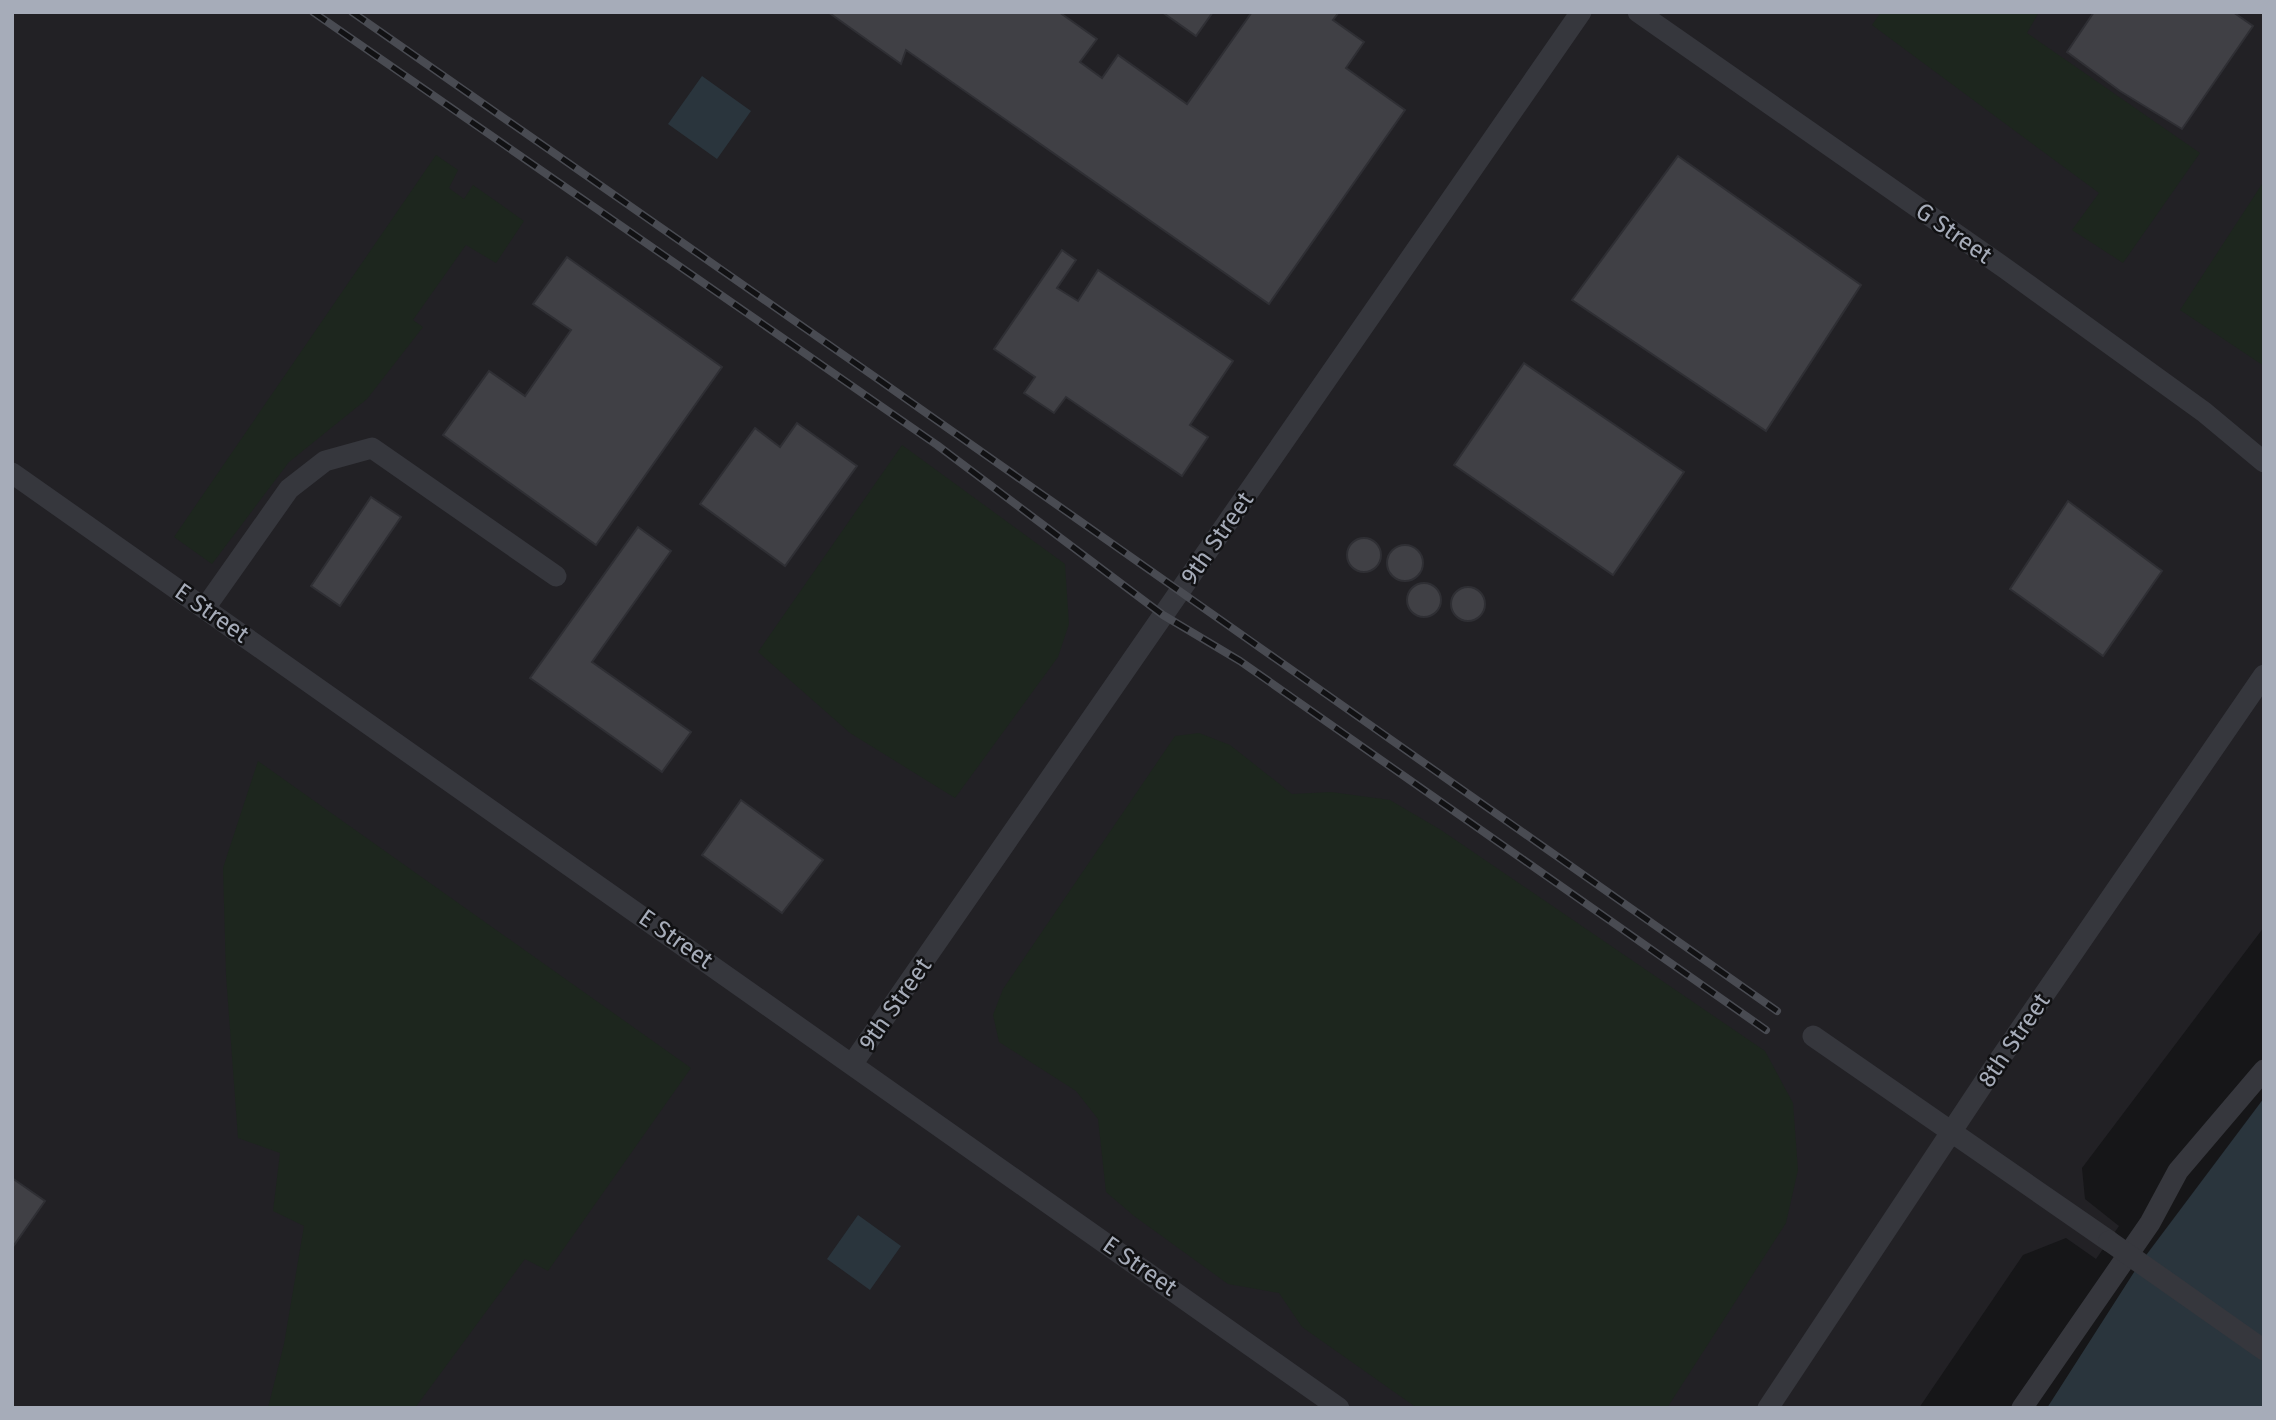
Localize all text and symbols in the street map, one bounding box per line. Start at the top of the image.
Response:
street label: G Street [1910,197,1998,269]
street label: 9th Street [1175,486,1259,590]
street label: E Street [169,577,255,649]
street label: E Street [633,903,719,975]
street label: 9th Street [853,952,937,1056]
street label: 8th Street [1972,987,2056,1092]
street label: E Street [1097,1230,1183,1302]

